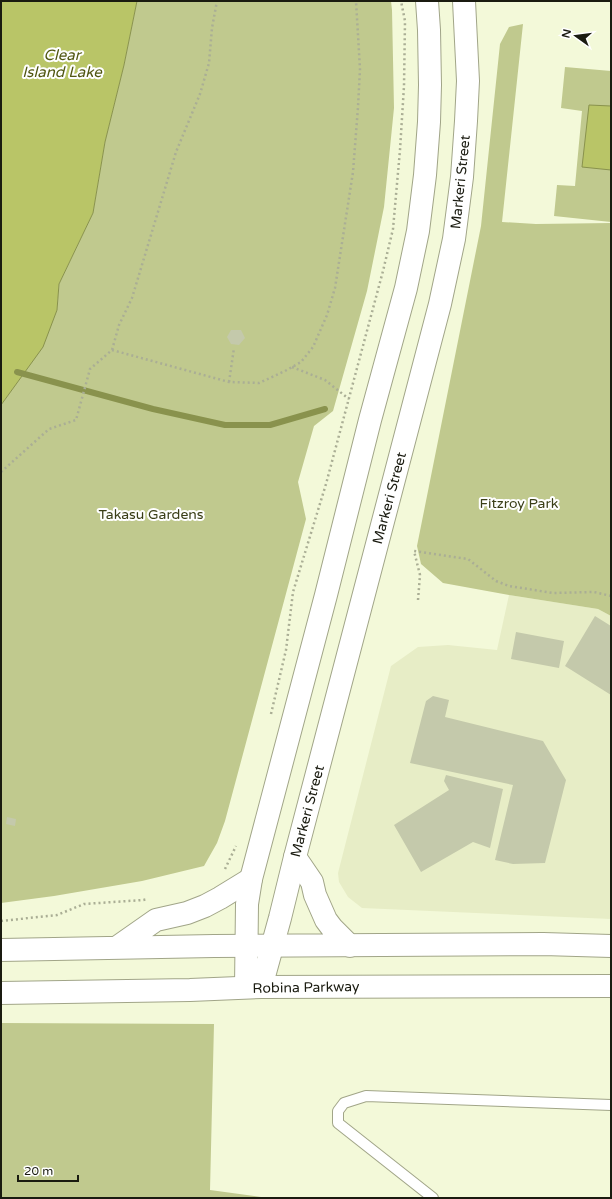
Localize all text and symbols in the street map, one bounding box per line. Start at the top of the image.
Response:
north arrow [556,16,596,56]
text: N [559,28,574,40]
water label: Clear Island Lake [22,46,103,81]
street label: Markeri Street [447,133,474,230]
street label: Markeri Street [369,450,410,546]
park label: Fitzroy Park [480,495,559,512]
park label: Takasu Gardens [98,506,204,523]
street label: Markeri Street [287,763,328,859]
street label: Robina Parkway [252,978,360,997]
scale bar [18,1157,78,1183]
text: 20 m [24,1164,53,1178]

